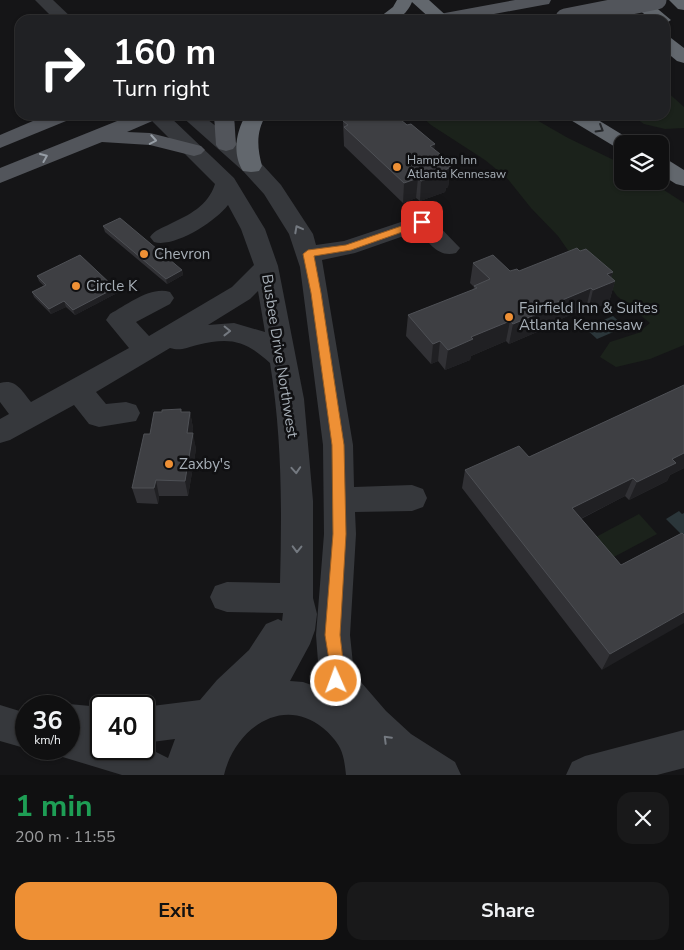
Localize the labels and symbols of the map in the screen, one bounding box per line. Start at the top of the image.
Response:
one-way arrow [595,123,604,133]
one-way arrow [150,134,158,145]
place label: Hampton Inn Atlanta Kennesaw [407,152,506,182]
one-way arrow [39,153,47,163]
marker: Hampton Inn Atlanta Kennesaw [391,161,403,173]
pin [401,201,443,243]
one-way arrow [294,226,304,235]
place label: Chevron [154,244,210,264]
marker: Chevron [138,248,150,260]
street label: Busbee Drive Northwest [257,273,303,440]
place label: Circle K [86,276,138,296]
marker: Circle K [70,280,82,292]
place label: Fairfield Inn & Suites Atlanta Kennesaw [519,298,658,335]
marker: Fairfield Inn & Suites Atlanta Kennesaw [503,311,515,323]
one-way arrow [224,326,232,336]
place label: Zaxby's [179,454,230,474]
marker: Zaxby's [163,458,175,470]
one-way arrow [291,466,302,474]
one-way arrow [292,546,302,554]
position arrow [309,654,361,706]
speed limit sign: 40 [90,695,155,760]
one-way arrow [384,735,393,744]

